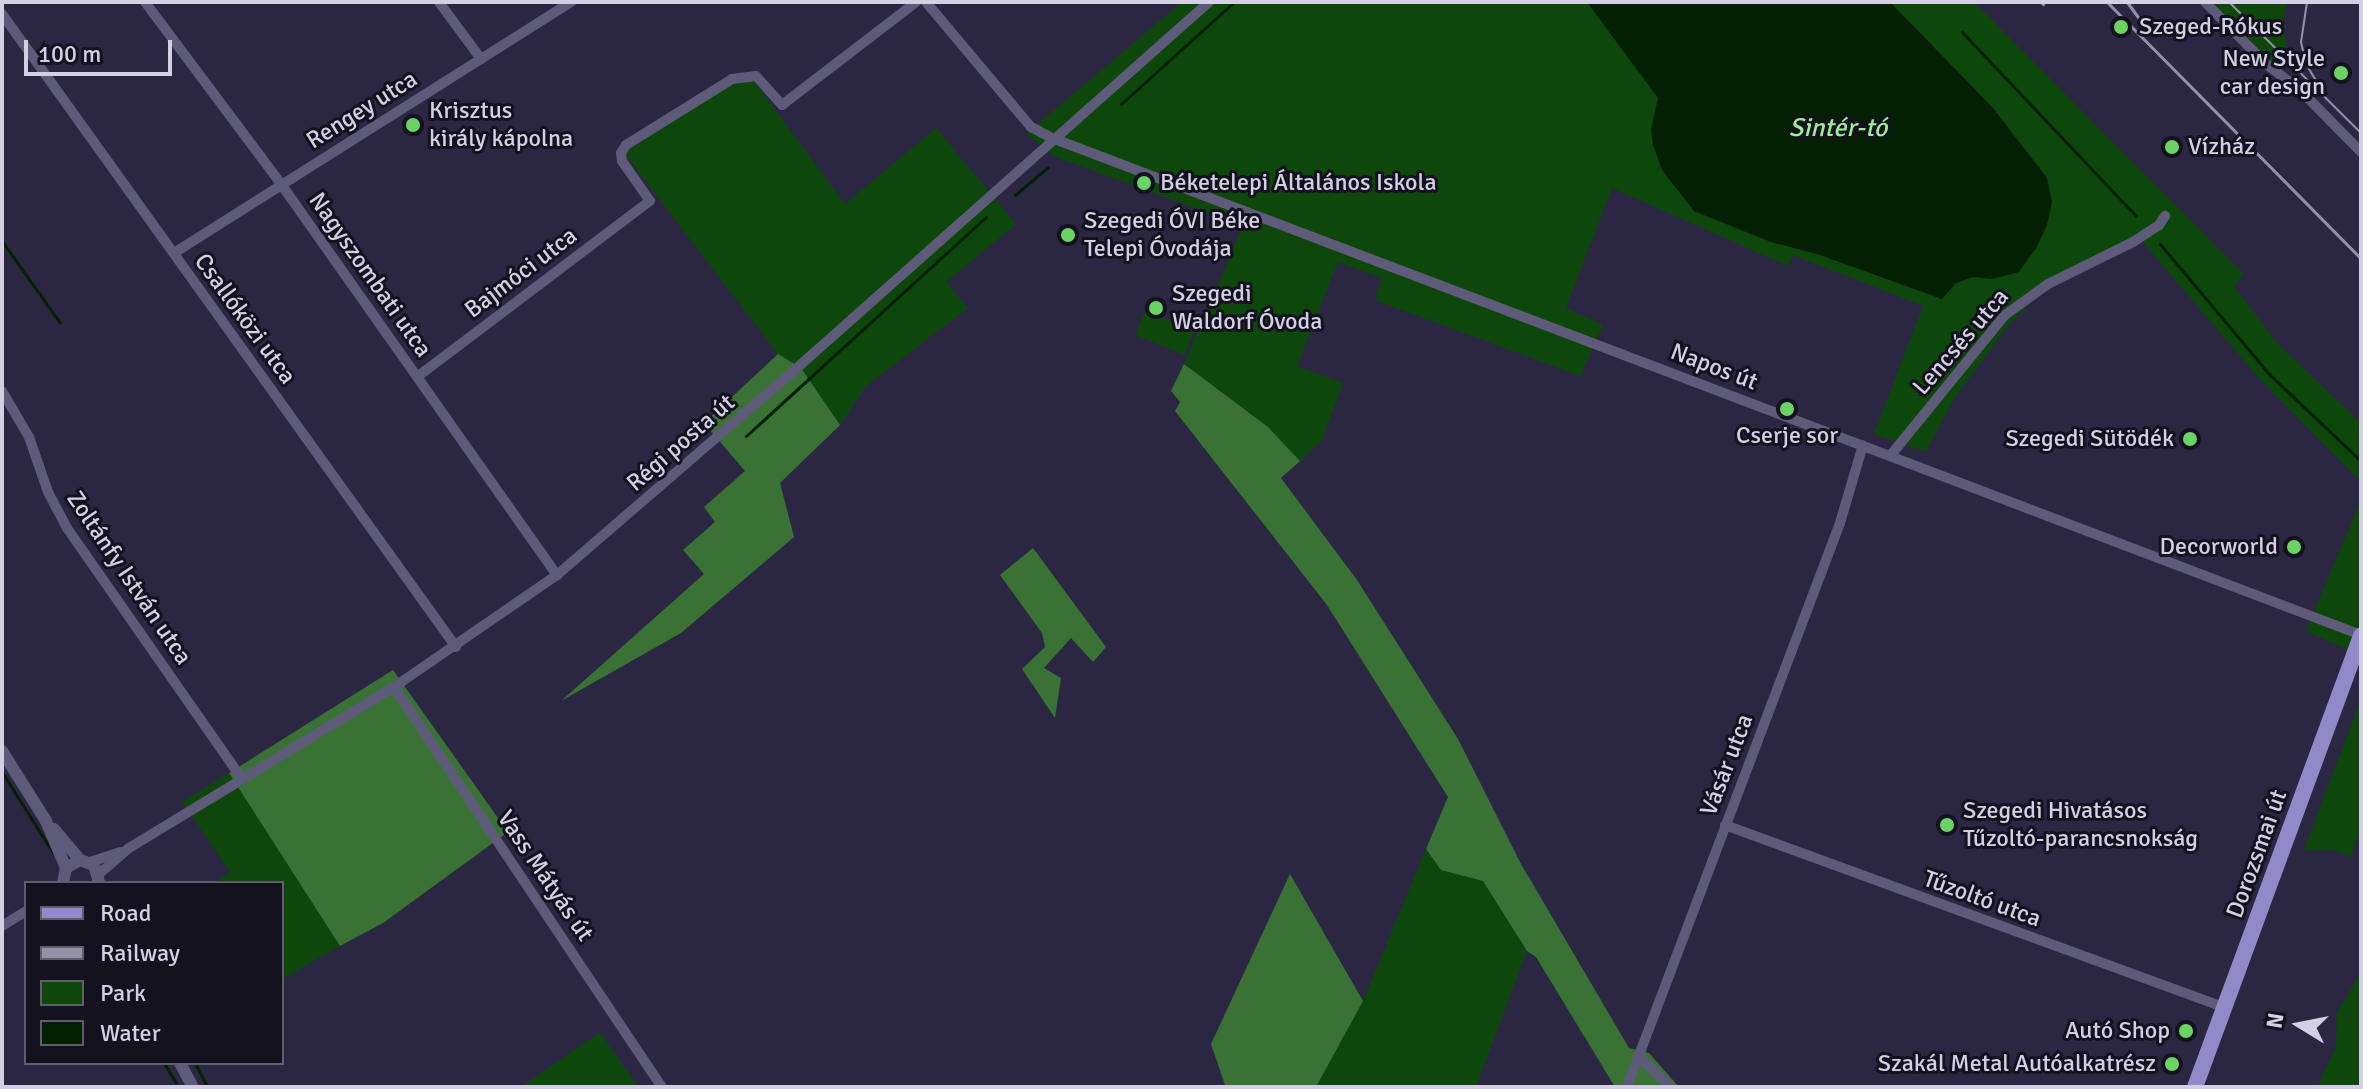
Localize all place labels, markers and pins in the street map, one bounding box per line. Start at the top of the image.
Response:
place label: Szeged-Rókus [2139,13,2282,41]
marker: Szeged-Rókus [2110,16,2132,38]
place label: New Style car design [2220,45,2325,101]
marker: New Style car design [2332,64,2350,82]
place label: Krisztus király kápolna [429,97,573,153]
marker: Krisztus király kápolna [404,116,422,134]
place label: Vízház [2188,133,2255,161]
marker: Vízház [2163,138,2181,156]
place label: Béketelepi Általános Iskola [1160,169,1437,197]
marker: Béketelepi Általános Iskola [1135,174,1153,192]
place label: Szegedi ÓVI Béke Telepi Óvodája [1084,207,1260,263]
marker: Szegedi ÓVI Béke Telepi Óvodája [1059,226,1077,244]
place label: Szegedi Waldorf Óvoda [1172,280,1322,336]
marker: Szegedi Waldorf Óvoda [1147,299,1165,317]
marker: Cserje sor [1778,400,1796,418]
place label: Cserje sor [1736,422,1838,450]
place label: Szegedi Sütödék [2005,425,2174,453]
marker: Szegedi Sütödék [2181,430,2199,448]
place label: Decorworld [2159,533,2278,561]
marker: Decorworld [2285,538,2303,556]
place label: Szegedi Hivatásos Tűzoltó-parancsnokság [1963,797,2198,853]
marker: Szegedi Hivatásos Tűzoltó-parancsnokság [1938,816,1956,834]
place label: Autó Shop [2065,1017,2170,1045]
marker: Autó Shop [2177,1022,2195,1040]
place label: Szakál Metal Autóalkatrész [1878,1050,2156,1078]
marker: Szakál Metal Autóalkatrész [2163,1055,2181,1073]

